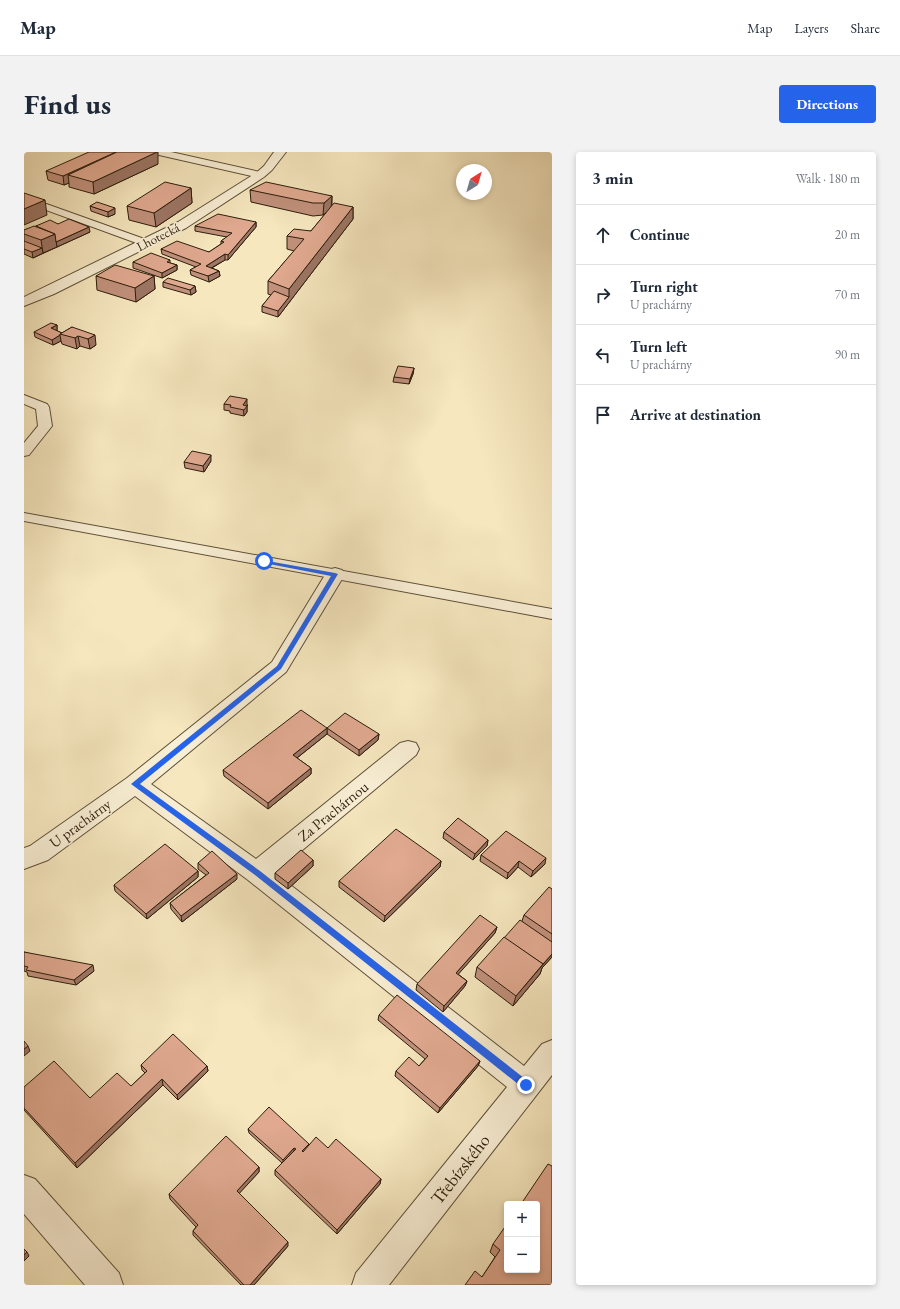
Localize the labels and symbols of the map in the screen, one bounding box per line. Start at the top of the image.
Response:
north arrow [456,164,492,200]
street label: Lhotecká [134,219,183,255]
route start [255,552,273,570]
street label: Za Prachárnou [294,777,372,845]
street label: U prachárny [45,794,115,852]
route end [517,1076,535,1094]
street label: Třebízského [425,1129,495,1209]

